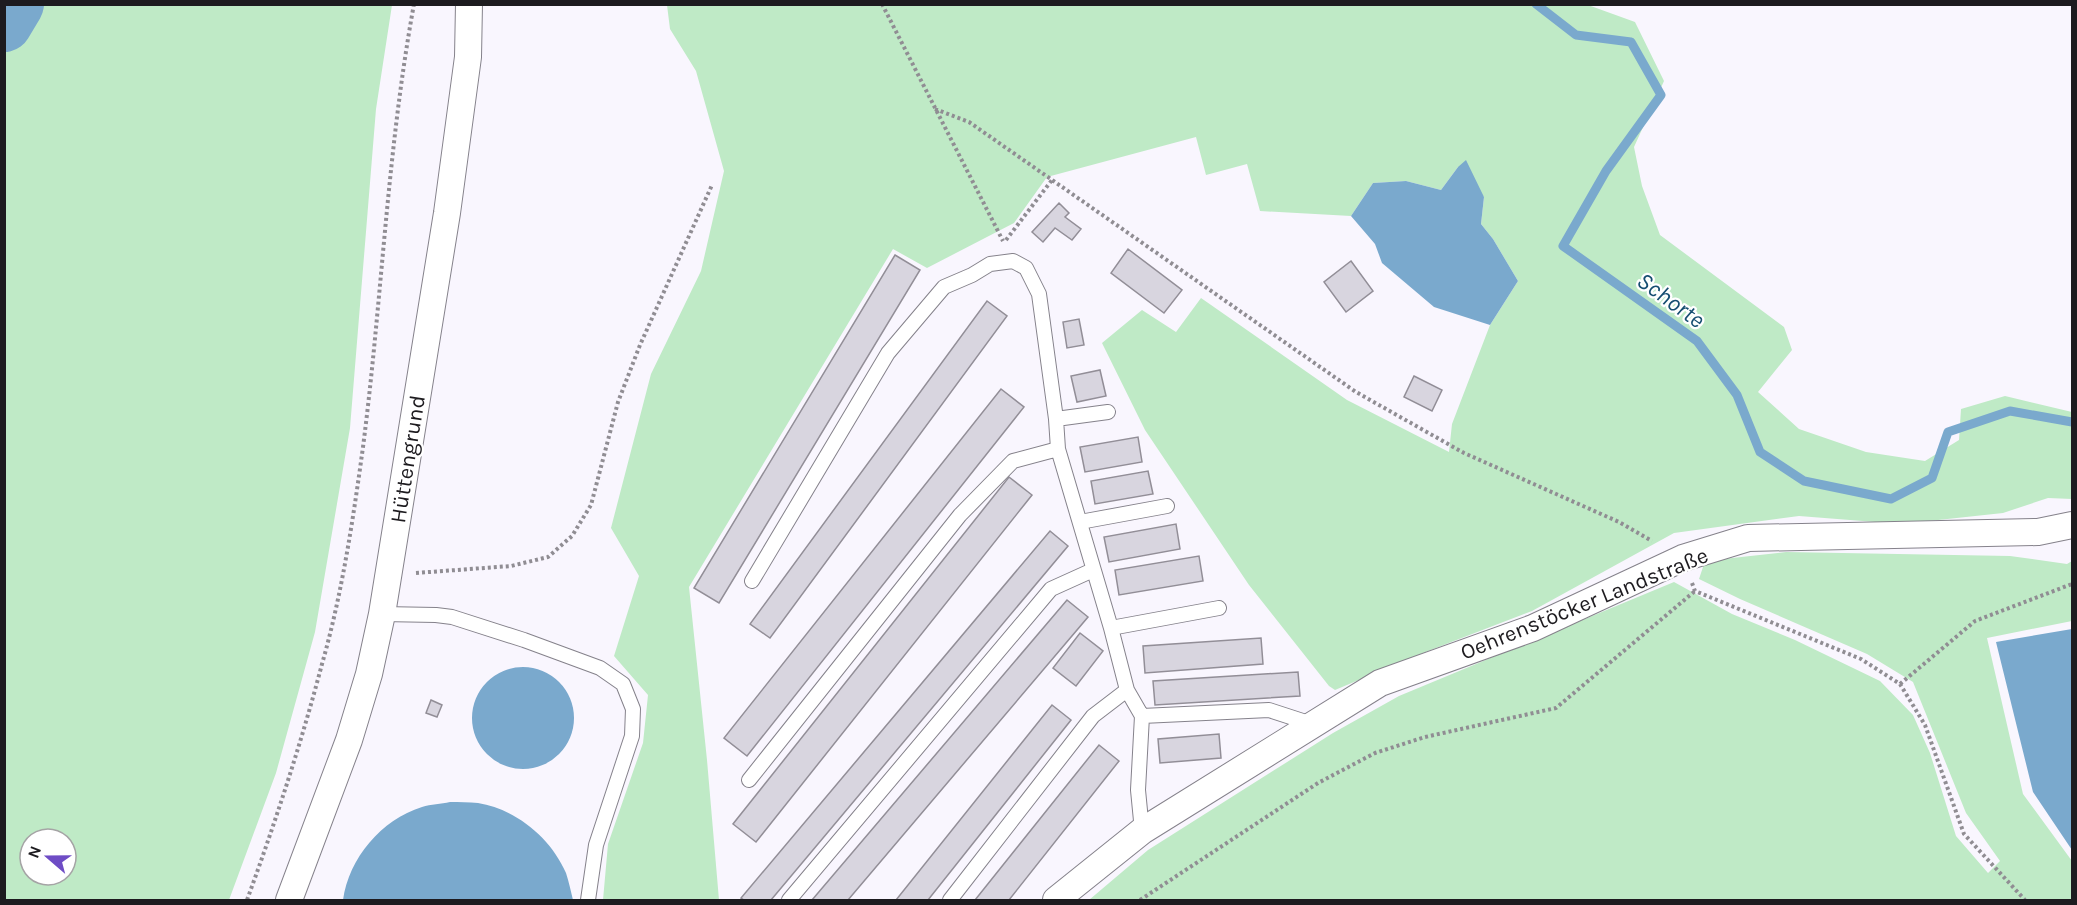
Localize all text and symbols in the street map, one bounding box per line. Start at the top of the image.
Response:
water label: Schorte [1632,266,1710,334]
street label: Hüttengrund [385,393,431,525]
street label: Oehrenstöcker Landstraße [1457,542,1712,666]
north arrow [18,827,78,887]
text: N [23,843,45,861]

